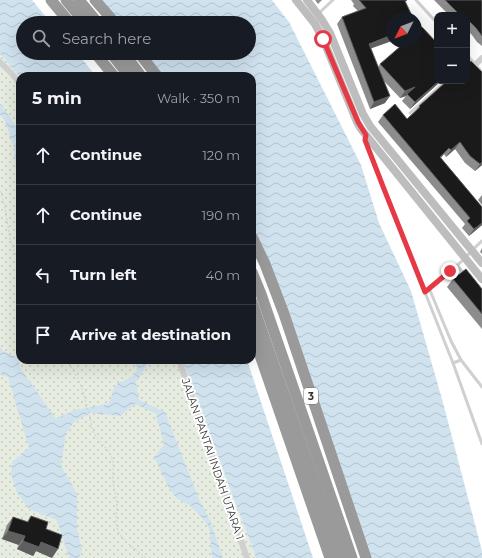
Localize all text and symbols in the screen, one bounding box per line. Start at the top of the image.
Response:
north arrow [386,12,422,48]
map controls [434,12,470,84]
button: + [434,12,470,48]
search box [16,16,256,60]
icon: search [30,27,52,49]
text: Search here [62,29,151,48]
route start [314,30,332,48]
button: − [434,48,470,84]
text: 5 min [32,88,82,108]
text: Walk · 350 m [157,90,240,106]
icon: ahead [32,144,54,166]
text: Continue [70,145,142,164]
text: 120 m [202,147,240,163]
icon: ahead [32,204,54,226]
text: Continue [70,205,142,224]
text: 190 m [202,207,240,223]
route end [441,262,459,280]
icon: left [32,264,54,286]
text: Turn left [70,265,137,284]
text: 40 m [206,267,240,283]
icon: arrive [32,324,54,346]
text: Arrive at destination [70,325,231,344]
street label: JALAN PANTAI INDAH UTARA 1 [178,376,247,542]
road number: 3 [304,388,318,404]

